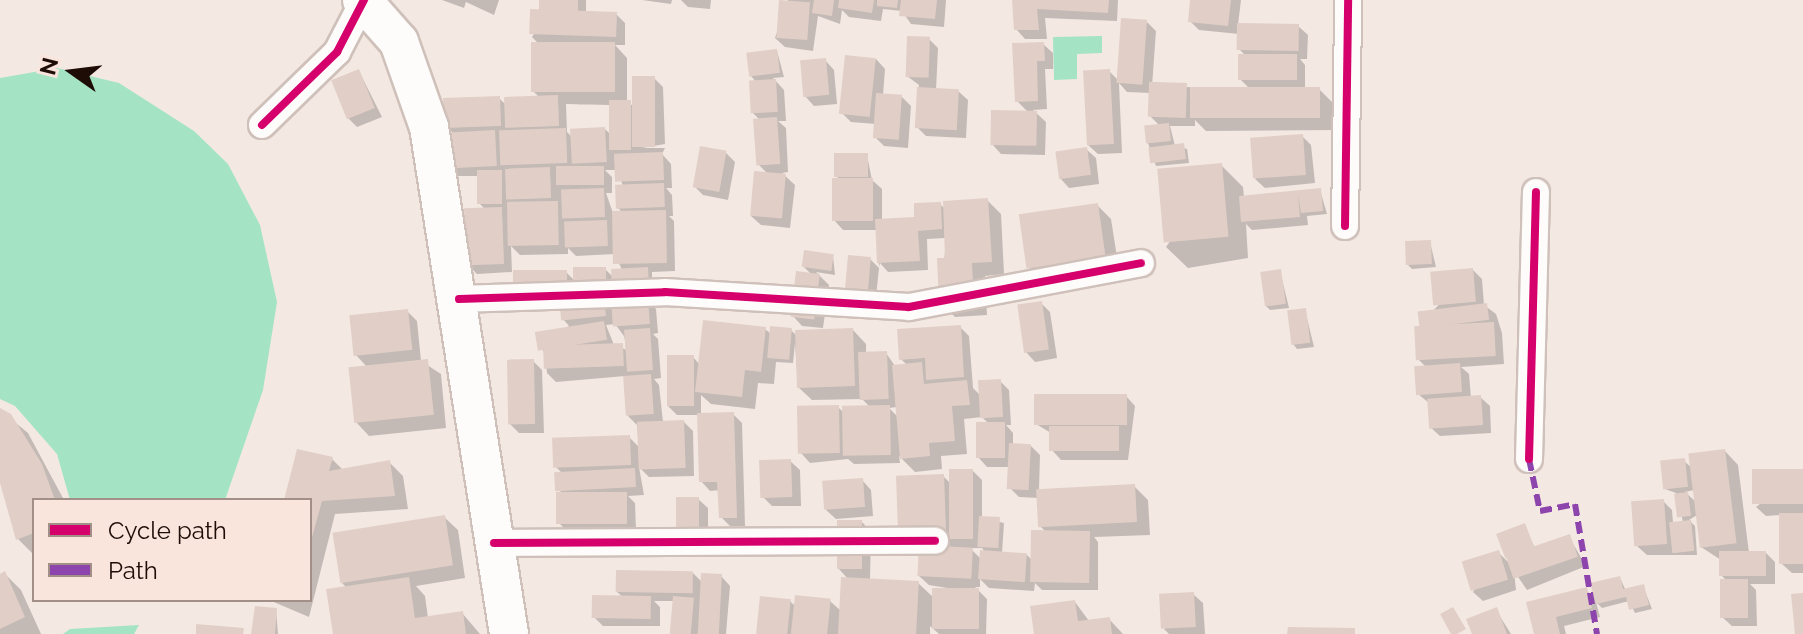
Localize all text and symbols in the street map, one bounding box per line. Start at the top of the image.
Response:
north arrow [32,32,112,112]
text: N [34,55,63,77]
legend [32,498,312,602]
text: Cycle path [108,516,227,545]
text: Path [108,556,158,585]

